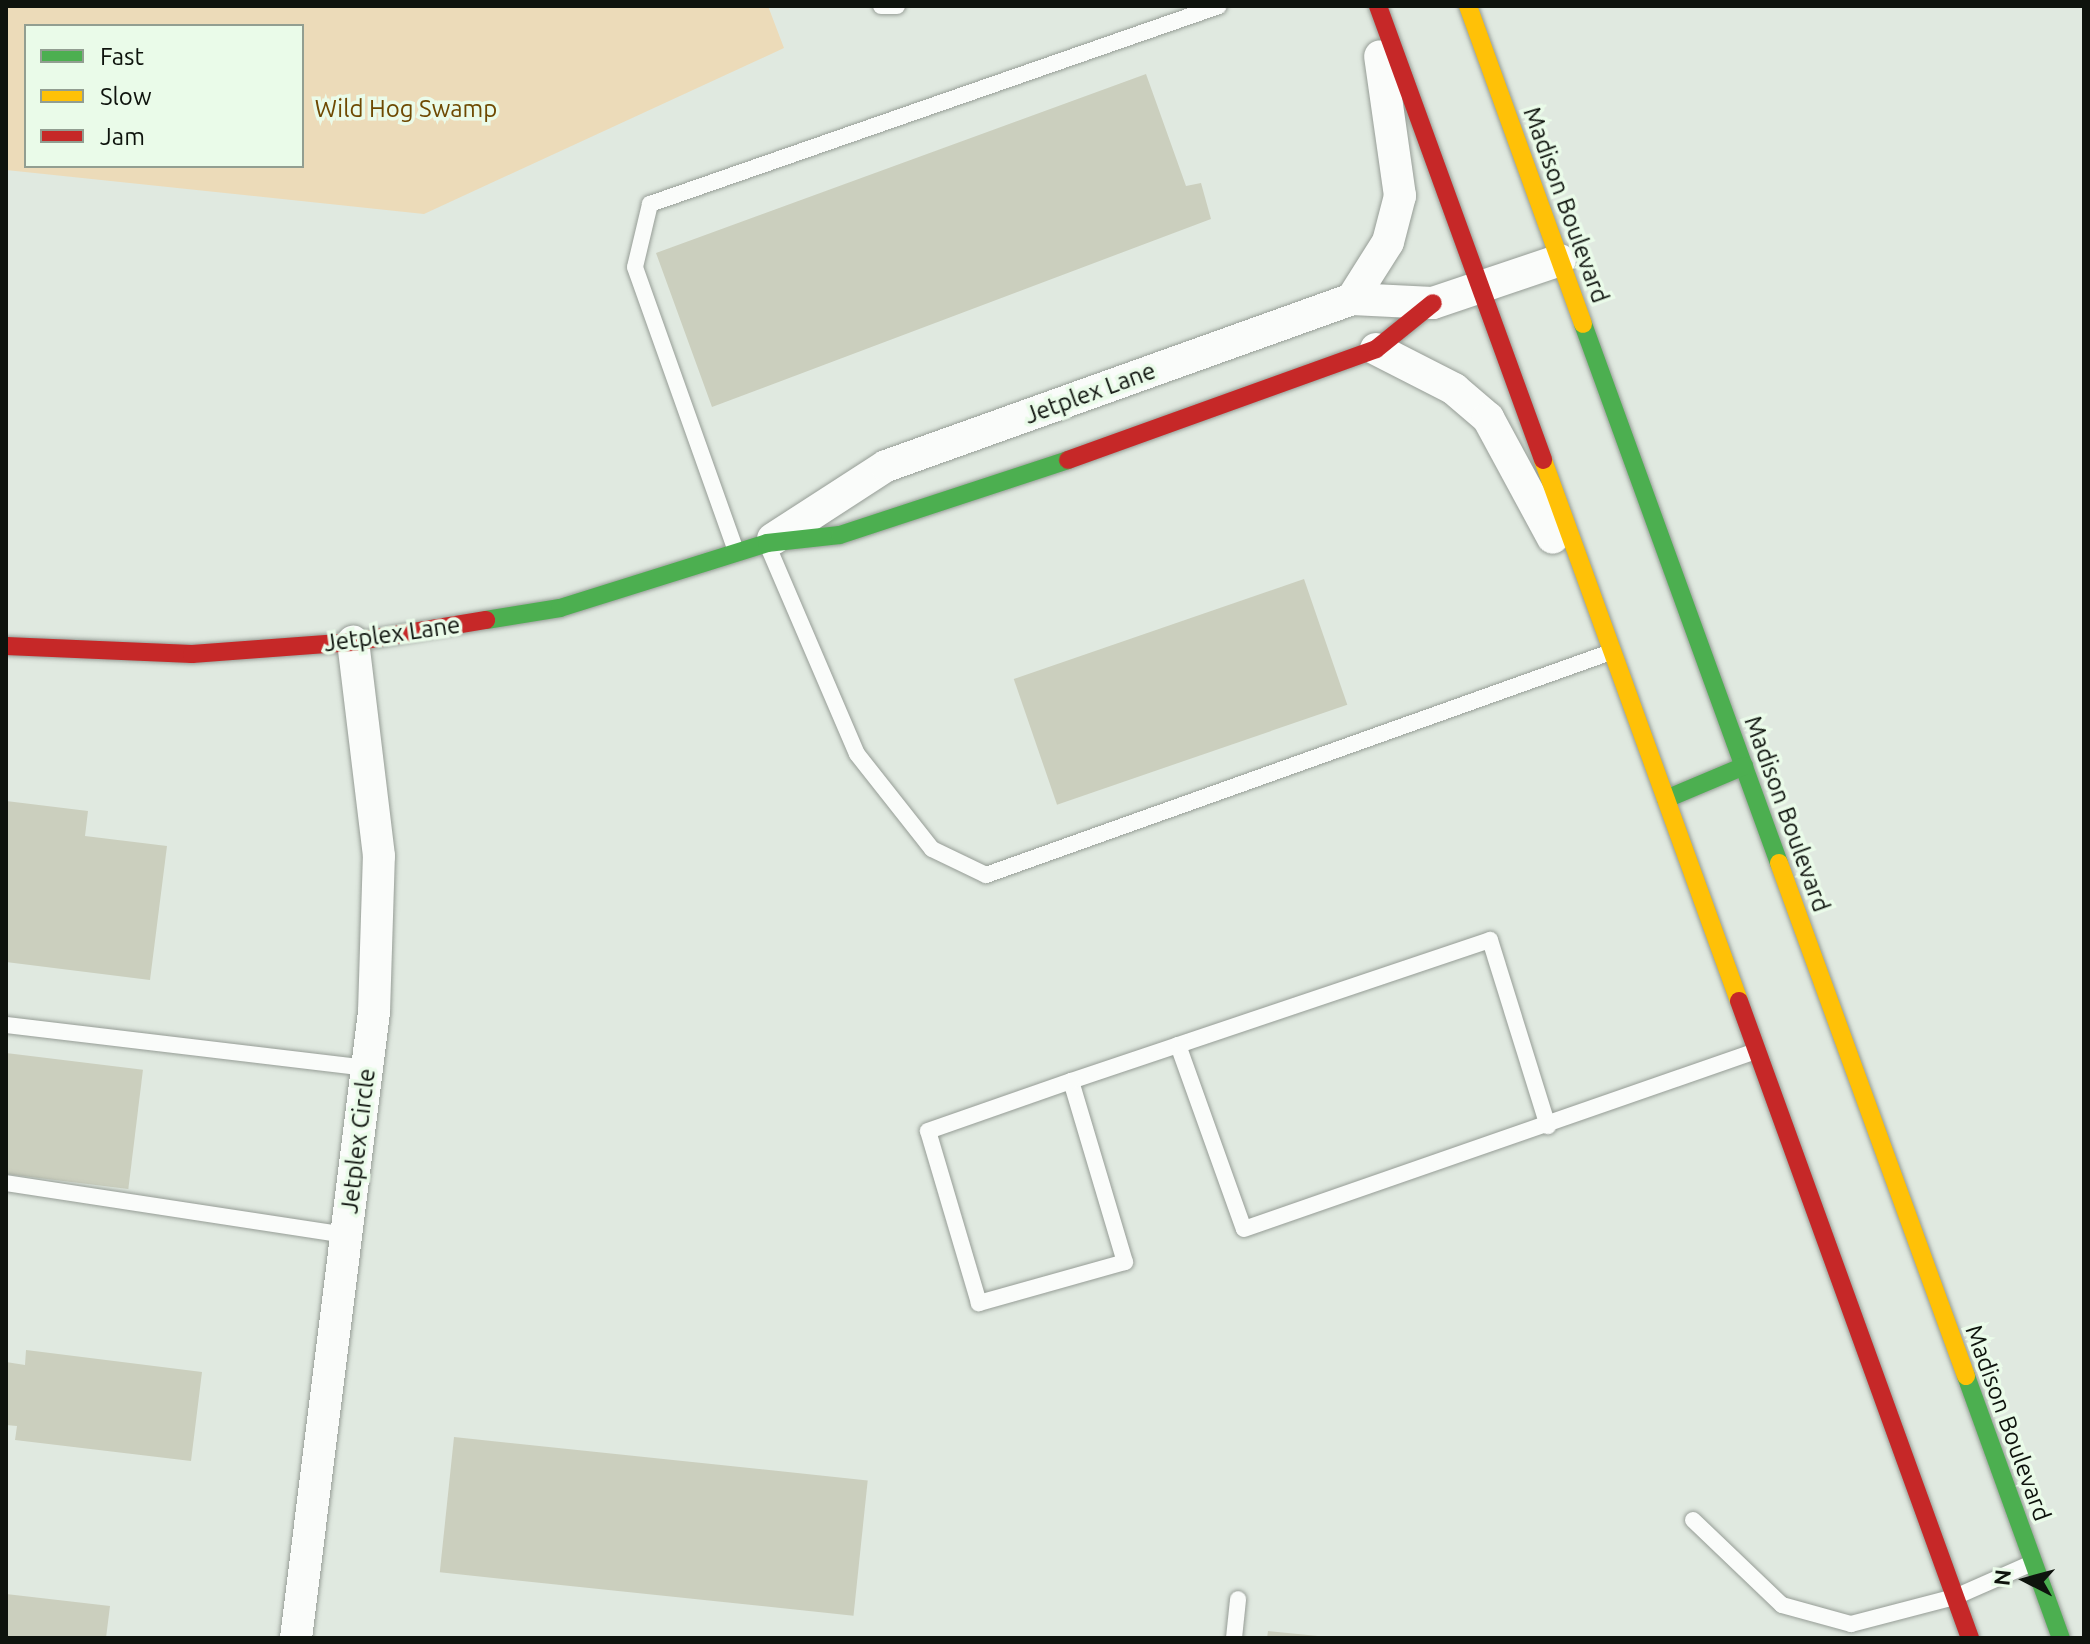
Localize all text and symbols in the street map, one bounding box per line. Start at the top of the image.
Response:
legend [24,24,304,168]
text: Fast [100,43,144,70]
text: Slow [100,83,152,110]
park label: Wild Hog Swamp [315,95,497,123]
street label: Madison Boulevard [1517,103,1615,307]
text: Jam [100,123,145,150]
street label: Jetplex Lane [1021,356,1159,430]
street label: Jetplex Lane [322,610,462,658]
street label: Madison Boulevard [1738,712,1836,916]
street label: Jetplex Circle [335,1067,381,1215]
street label: Madison Boulevard [1959,1321,2057,1525]
north arrow [1986,1540,2066,1620]
text: N [1988,1568,2015,1587]

